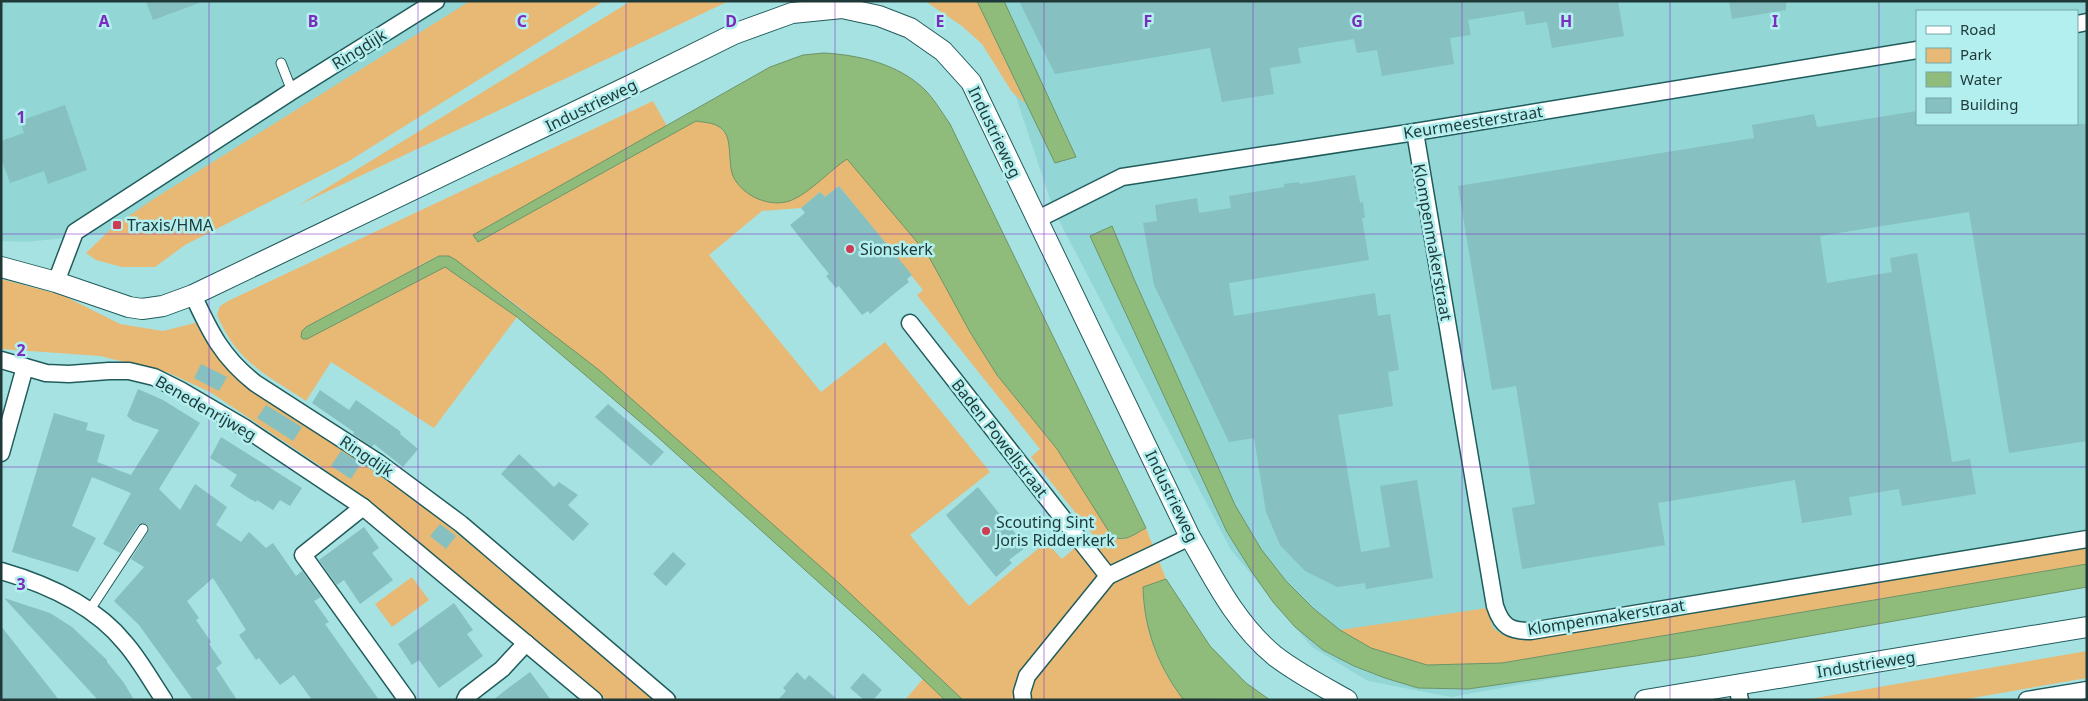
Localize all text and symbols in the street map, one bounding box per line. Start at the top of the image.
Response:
text: A [98,10,110,32]
text: B [308,10,318,32]
text: C [517,10,527,32]
text: D [725,10,737,32]
text: E [936,10,945,32]
text: F [1144,10,1152,32]
text: G [1351,10,1363,32]
text: H [1560,10,1572,32]
text: I [1772,10,1778,32]
legend [1916,10,2078,125]
text: Road [1960,19,1996,39]
street label: Ringdijk [328,23,391,74]
text: Park [1960,44,1992,64]
text: Water [1960,69,2002,89]
street label: Industrieweg [542,73,640,137]
street label: Industrieweg [963,83,1027,181]
text: Building [1960,94,2018,114]
street label: Keurmeesterstraat [1402,100,1545,144]
text: 1 [16,106,26,128]
street label: Klompenmakerstraat [1408,162,1458,322]
place label: Traxis/HMA [127,214,214,236]
marker: Traxis/HMA [111,219,123,231]
place label: Sionskerk [860,238,933,260]
marker: Sionskerk [844,243,856,255]
text: 2 [16,339,26,361]
street label: Benedenrijweg [151,370,261,446]
street label: Baden Powellstraat [947,374,1053,502]
street label: Ringdijk [336,430,399,482]
street label: Industrieweg [1140,447,1204,545]
place label: Scouting Sint Joris Ridderkerk [994,511,1115,551]
marker: Scouting Sint Joris Ridderkerk [980,525,992,537]
text: 3 [16,573,26,595]
street label: Klompenmakerstraat [1526,594,1686,640]
street label: Industrieweg [1815,645,1917,683]

